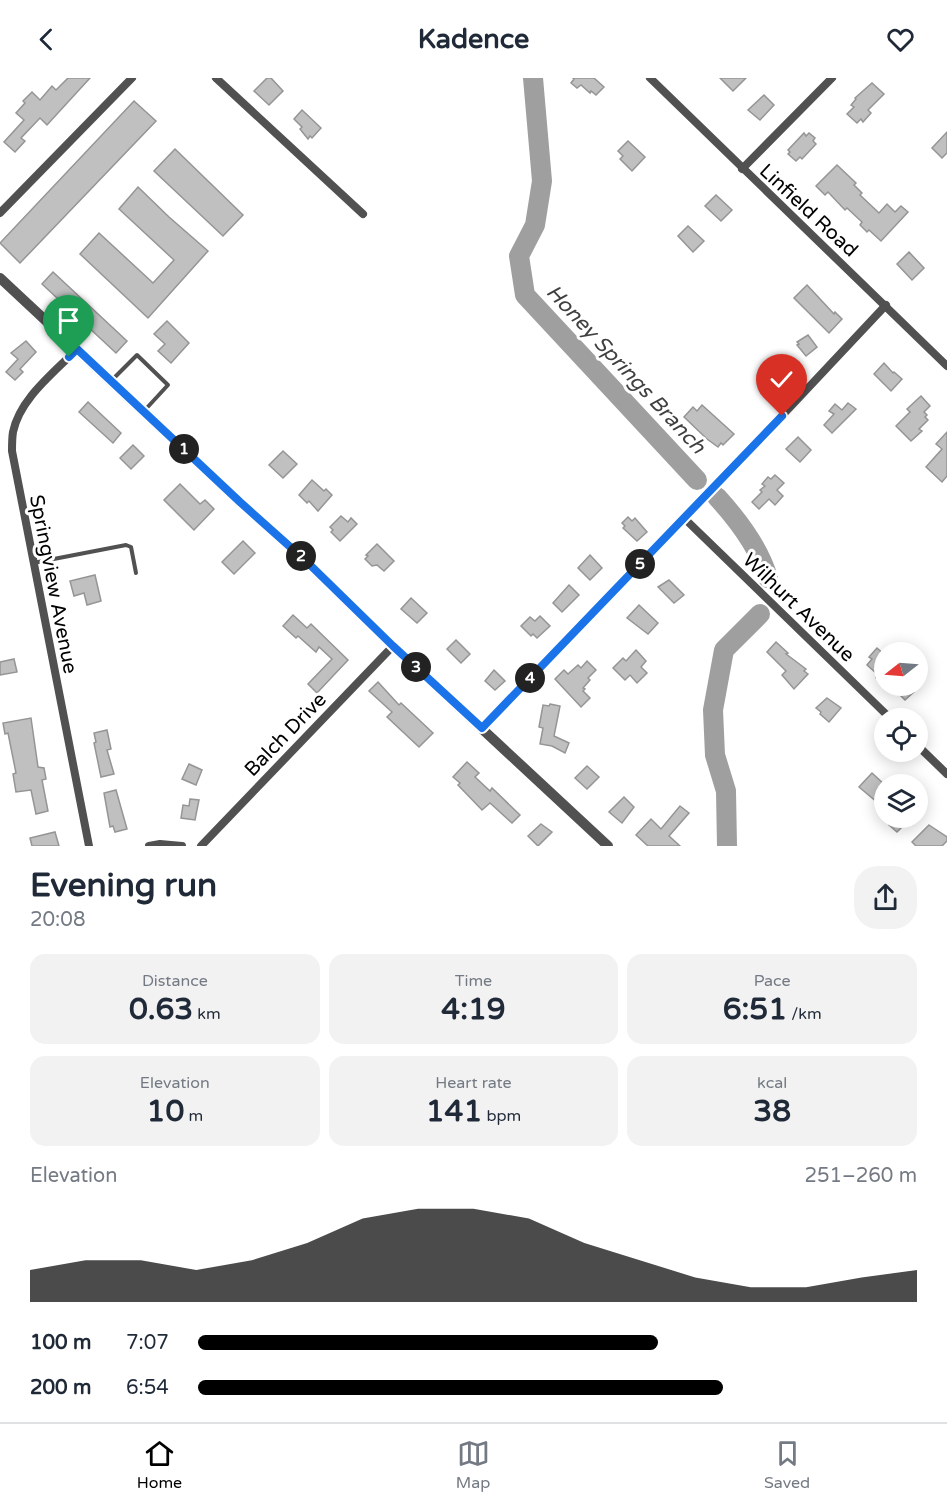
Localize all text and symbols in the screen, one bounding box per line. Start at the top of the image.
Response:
icon: back [30,23,63,56]
text: Kadence [418,23,529,56]
icon: heart [884,23,917,56]
street label: Linfield Road [754,159,862,262]
water label: Honey Springs Branch [541,280,711,460]
pin [43,295,94,357]
icon: arrive [52,304,85,337]
pin [756,354,807,416]
icon: check [765,363,798,396]
pin: 1 [169,434,199,464]
text: 1 [179,439,189,459]
street label: Springview Avenue [24,493,82,676]
pin: 2 [286,541,316,571]
text: 2 [296,546,306,566]
street label: Wilhurt Avenue [737,548,859,667]
pin: 5 [625,549,655,579]
text: 5 [635,554,645,574]
north arrow [874,642,928,696]
map controls [874,642,928,828]
pin: 3 [401,652,431,682]
text: 3 [411,657,421,677]
pin: 4 [515,663,545,693]
text: 4 [525,668,535,688]
street label: Balch Drive [240,688,332,782]
button: locate [874,708,928,762]
button: layers [874,774,928,828]
text: Evening run [30,866,217,905]
button: share [854,866,917,929]
text: 20:08 [30,908,85,932]
text: Distance [142,971,208,991]
text: Time [455,971,492,991]
text: Pace [754,971,791,991]
text: 0.63 [129,991,193,1028]
text: 4:19 [441,991,506,1028]
text: 6:51 [723,991,787,1028]
text: km [193,1004,221,1024]
text: /km [787,1004,822,1024]
text: Elevation [140,1073,210,1093]
text: Heart rate [435,1073,512,1093]
text: kcal [757,1073,787,1093]
text: 10 [147,1093,184,1130]
text: 141 [426,1093,482,1130]
text: 38 [753,1093,791,1130]
text: m [184,1106,203,1126]
text: bpm [482,1106,521,1126]
text: Elevation [30,1164,117,1188]
text: 251–260 m [804,1164,917,1188]
text: 100 m [30,1331,91,1355]
text: 7:07 [126,1331,169,1355]
text: 200 m [30,1376,91,1400]
text: 6:54 [126,1376,169,1400]
tab: Home [137,1437,182,1493]
tab: Map [456,1437,490,1493]
tab: Saved [764,1437,810,1493]

